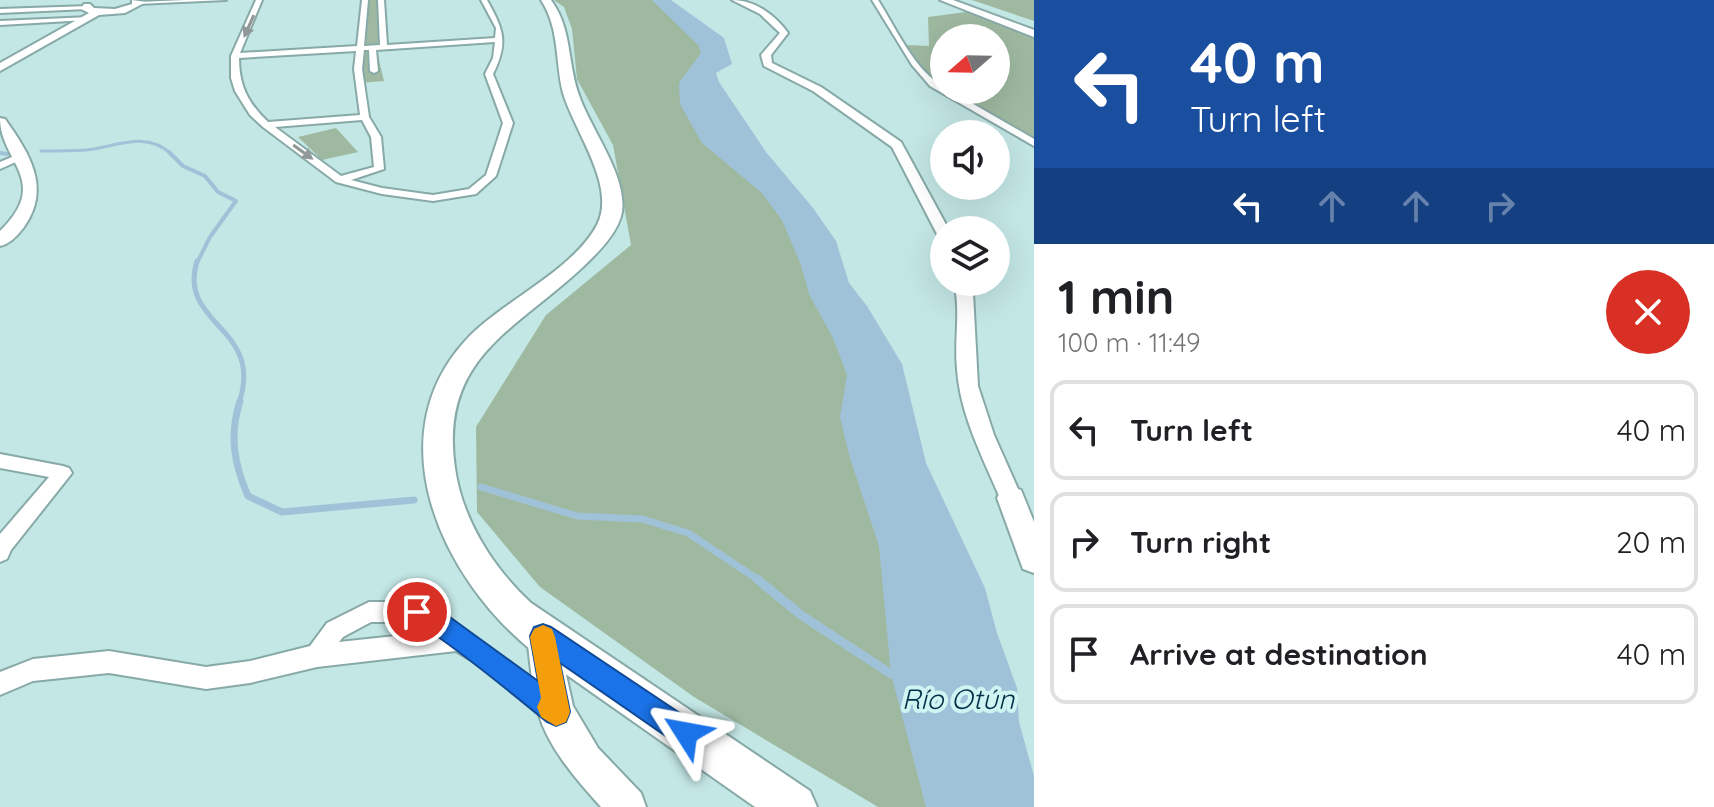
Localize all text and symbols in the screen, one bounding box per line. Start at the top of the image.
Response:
one-way arrow [242,14,255,38]
north arrow [930,24,1010,104]
map controls [930,24,1010,296]
text: 40 m [1190,27,1325,97]
icon: left [1058,32,1162,136]
text: Turn left [1190,96,1326,141]
button: sound [930,120,1010,200]
one-way arrow [293,144,313,160]
icon: left [1226,184,1270,228]
icon: ahead [1310,184,1354,228]
icon: ahead [1394,184,1438,228]
icon: right [1478,184,1522,228]
button: layers [930,216,1010,296]
text: 1 min [1058,266,1174,326]
button: close [1606,270,1690,354]
text: 100 m · 11:49 [1058,326,1200,359]
icon: left [1062,408,1106,452]
text: Turn left [1130,411,1253,449]
text: 40 m [1617,411,1686,449]
icon: right [1062,520,1106,564]
text: Turn right [1130,523,1271,561]
text: 20 m [1616,523,1686,561]
pin [383,578,451,646]
icon: arrive [395,590,439,634]
icon: arrive [1062,632,1106,676]
text: Arrive at destination [1130,635,1428,673]
text: 40 m [1617,635,1686,673]
water label: Río Otún [902,681,1015,716]
position arrow [644,691,728,775]

